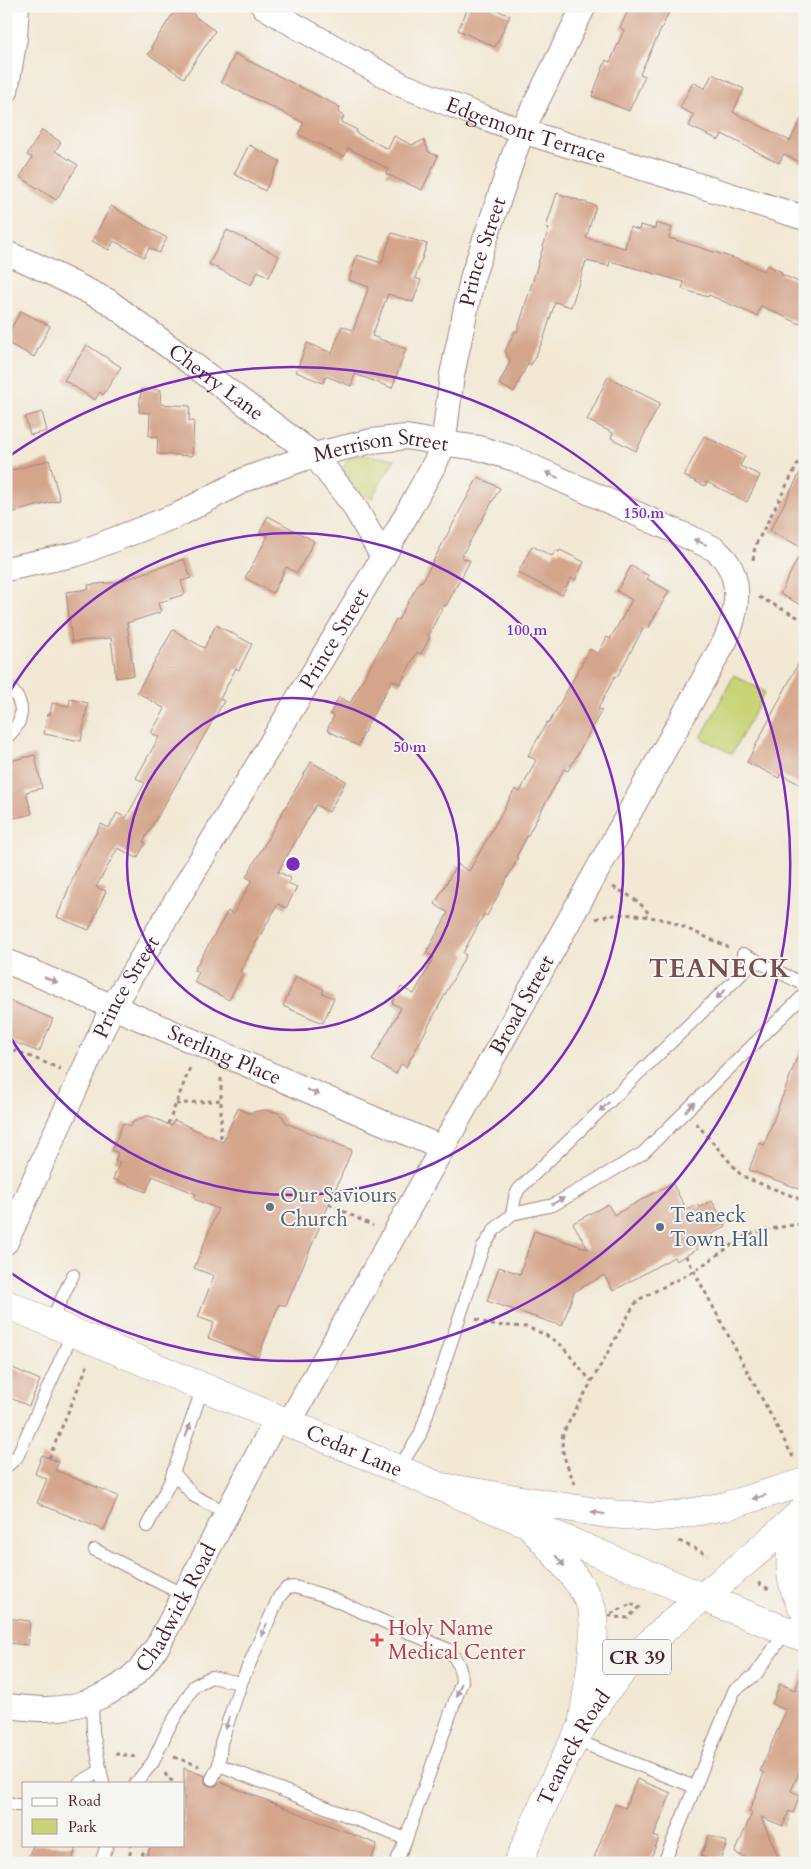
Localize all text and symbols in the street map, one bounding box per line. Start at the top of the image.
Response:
street label: Edgemont Terrace [442,90,610,170]
street label: Prince Street [452,193,513,309]
street label: Cherry Lane [163,337,270,427]
street label: Merrison Street [310,422,450,469]
one-way arrow [545,471,559,479]
text: 150 m [624,503,665,523]
one-way arrow [693,538,707,546]
street label: Prince Street [292,582,376,694]
text: 100 m [507,620,548,640]
text: 50 m [393,737,427,757]
centre of rings [284,855,302,873]
street label: Prince Street [86,930,167,1043]
street label: Broad Street [483,950,561,1060]
district label: TEANECK [649,951,791,986]
one-way arrow [44,976,58,984]
one-way arrow [715,988,727,1000]
street label: Sterling Place [163,1018,286,1092]
one-way arrow [306,1089,320,1097]
one-way arrow [598,1101,610,1113]
one-way arrow [683,1102,695,1114]
place label: Our Saviours Church [280,1181,397,1234]
one-way arrow [551,1197,566,1205]
marker: Our Saviours Church [264,1201,276,1213]
place label: Teaneck Town Hall [670,1201,768,1254]
marker: Teaneck Town Hall [654,1221,666,1233]
street label: Cedar Lane [302,1417,407,1484]
one-way arrow [185,1422,193,1437]
one-way arrow [751,1493,766,1501]
one-way arrow [590,1508,606,1516]
street label: Chadwick Road [128,1538,223,1678]
one-way arrow [555,1554,566,1567]
place label: Holy Name Medical Center [388,1614,526,1667]
one-way arrow [260,1623,268,1637]
marker: Holy Name Medical Center [370,1633,384,1647]
road number: CR 39 [603,1640,671,1674]
one-way arrow [455,1683,463,1698]
street label: Teaneck Road [530,1684,617,1810]
one-way arrow [223,1716,230,1731]
legend [22,1782,185,1846]
text: Road [68,1791,101,1811]
text: Park [68,1817,97,1837]

